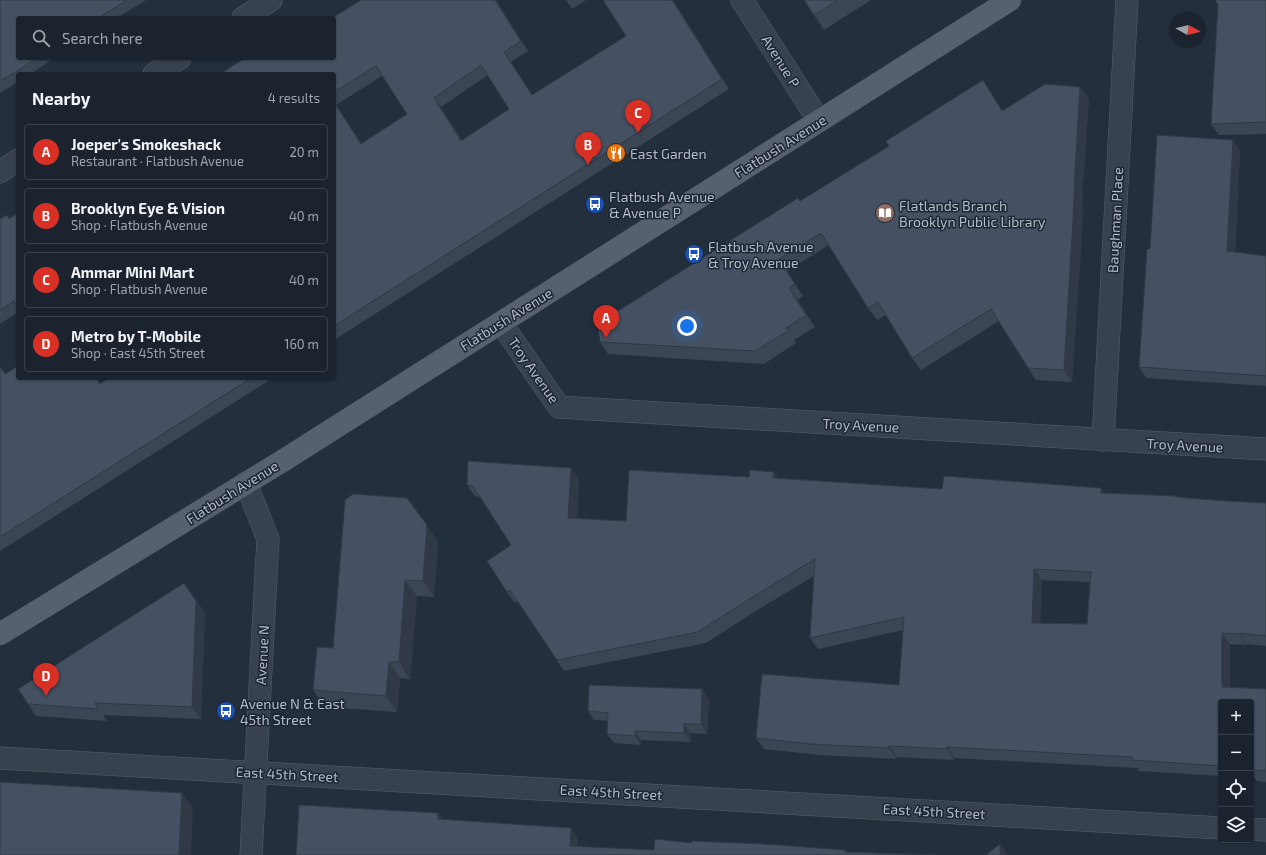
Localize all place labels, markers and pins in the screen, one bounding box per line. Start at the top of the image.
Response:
pin: C [625,100,651,133]
pin: B [575,132,601,165]
restaurant icon: East Garden [605,142,627,164]
place label: East Garden [630,145,707,162]
place label: Flatbush Avenue & Avenue P [609,188,715,221]
bus stop icon: Flatbush Avenue & Avenue P [584,193,606,215]
place label: Flatlands Branch Brooklyn Public Library [899,197,1046,230]
library icon: Flatlands Branch Brooklyn Public Library [874,202,896,224]
place label: Flatbush Avenue & Troy Avenue [708,238,814,271]
bus stop icon: Flatbush Avenue & Troy Avenue [683,243,705,265]
pin: A [593,305,619,338]
pin: D [33,663,59,696]
place label: Avenue N & East 45th Street [240,695,345,728]
bus stop icon: Avenue N & East 45th Street [215,700,237,722]

